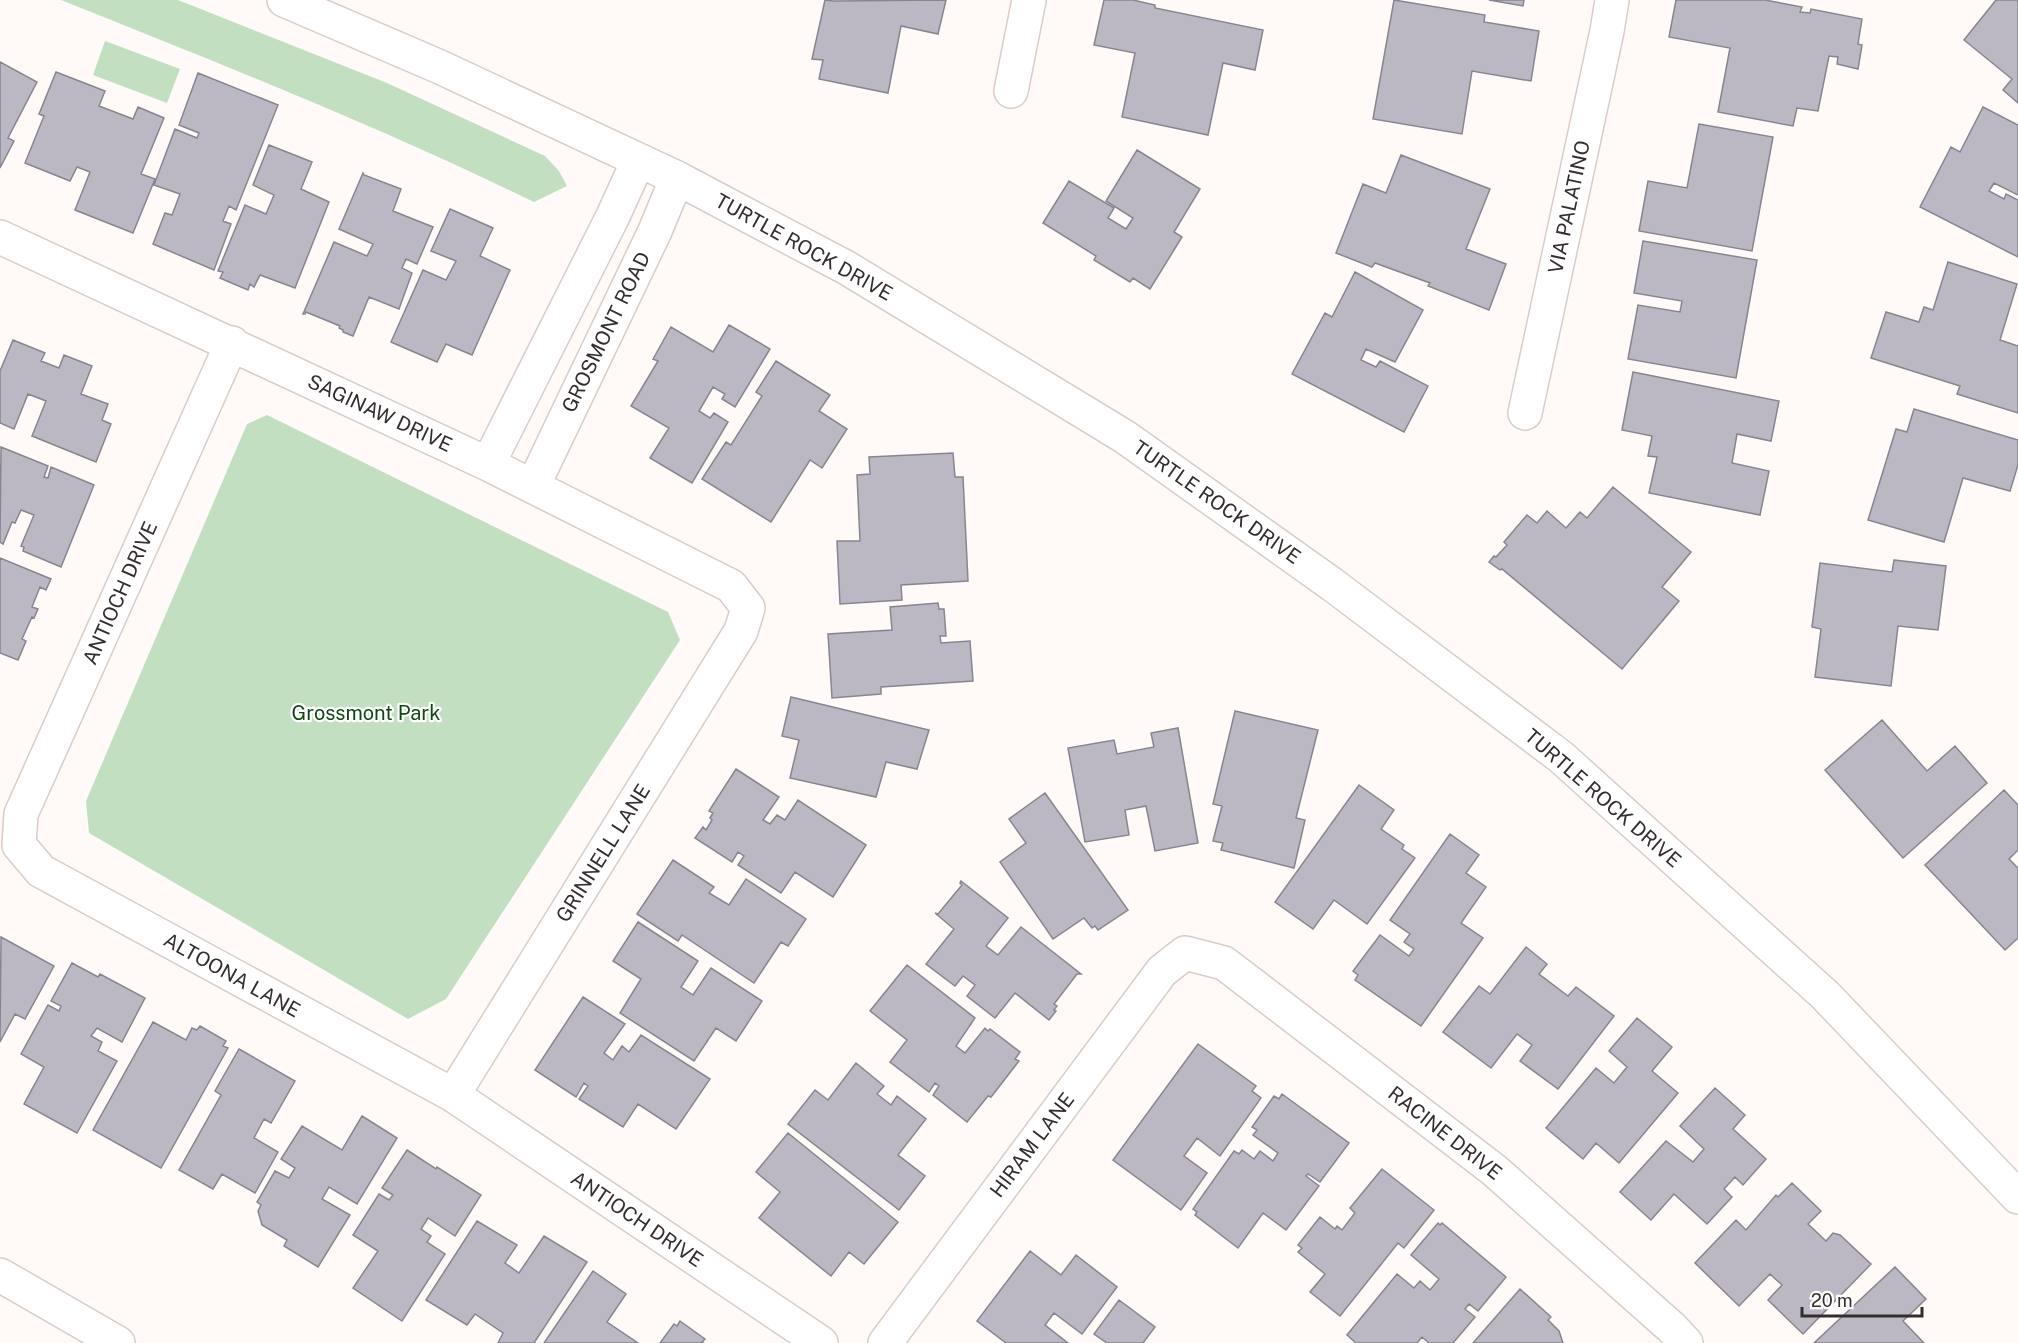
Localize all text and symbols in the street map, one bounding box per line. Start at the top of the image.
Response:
street label: VIA PALATINO [1543,138,1595,276]
street label: TURTLE ROCK DRIVE [711,188,897,306]
street label: GROSMONT ROAD [557,248,655,416]
street label: SAGINAW DRIVE [304,369,456,457]
street label: TURTLE ROCK DRIVE [1129,435,1305,569]
street label: ANTIOCH DRIVE [78,518,162,668]
park label: Grossmont Park [292,701,440,725]
street label: TURTLE ROCK DRIVE [1520,724,1686,872]
street label: GRINNELL LANE [551,780,655,926]
street label: ALTOONA LANE [159,928,305,1022]
street label: RACINE DRIVE [1383,1081,1507,1185]
street label: HIRAM LANE [985,1088,1079,1202]
street label: ANTIOCH DRIVE [566,1166,708,1272]
scale bar [1802,1280,1922,1318]
text: 20 m [1811,1290,1853,1311]

